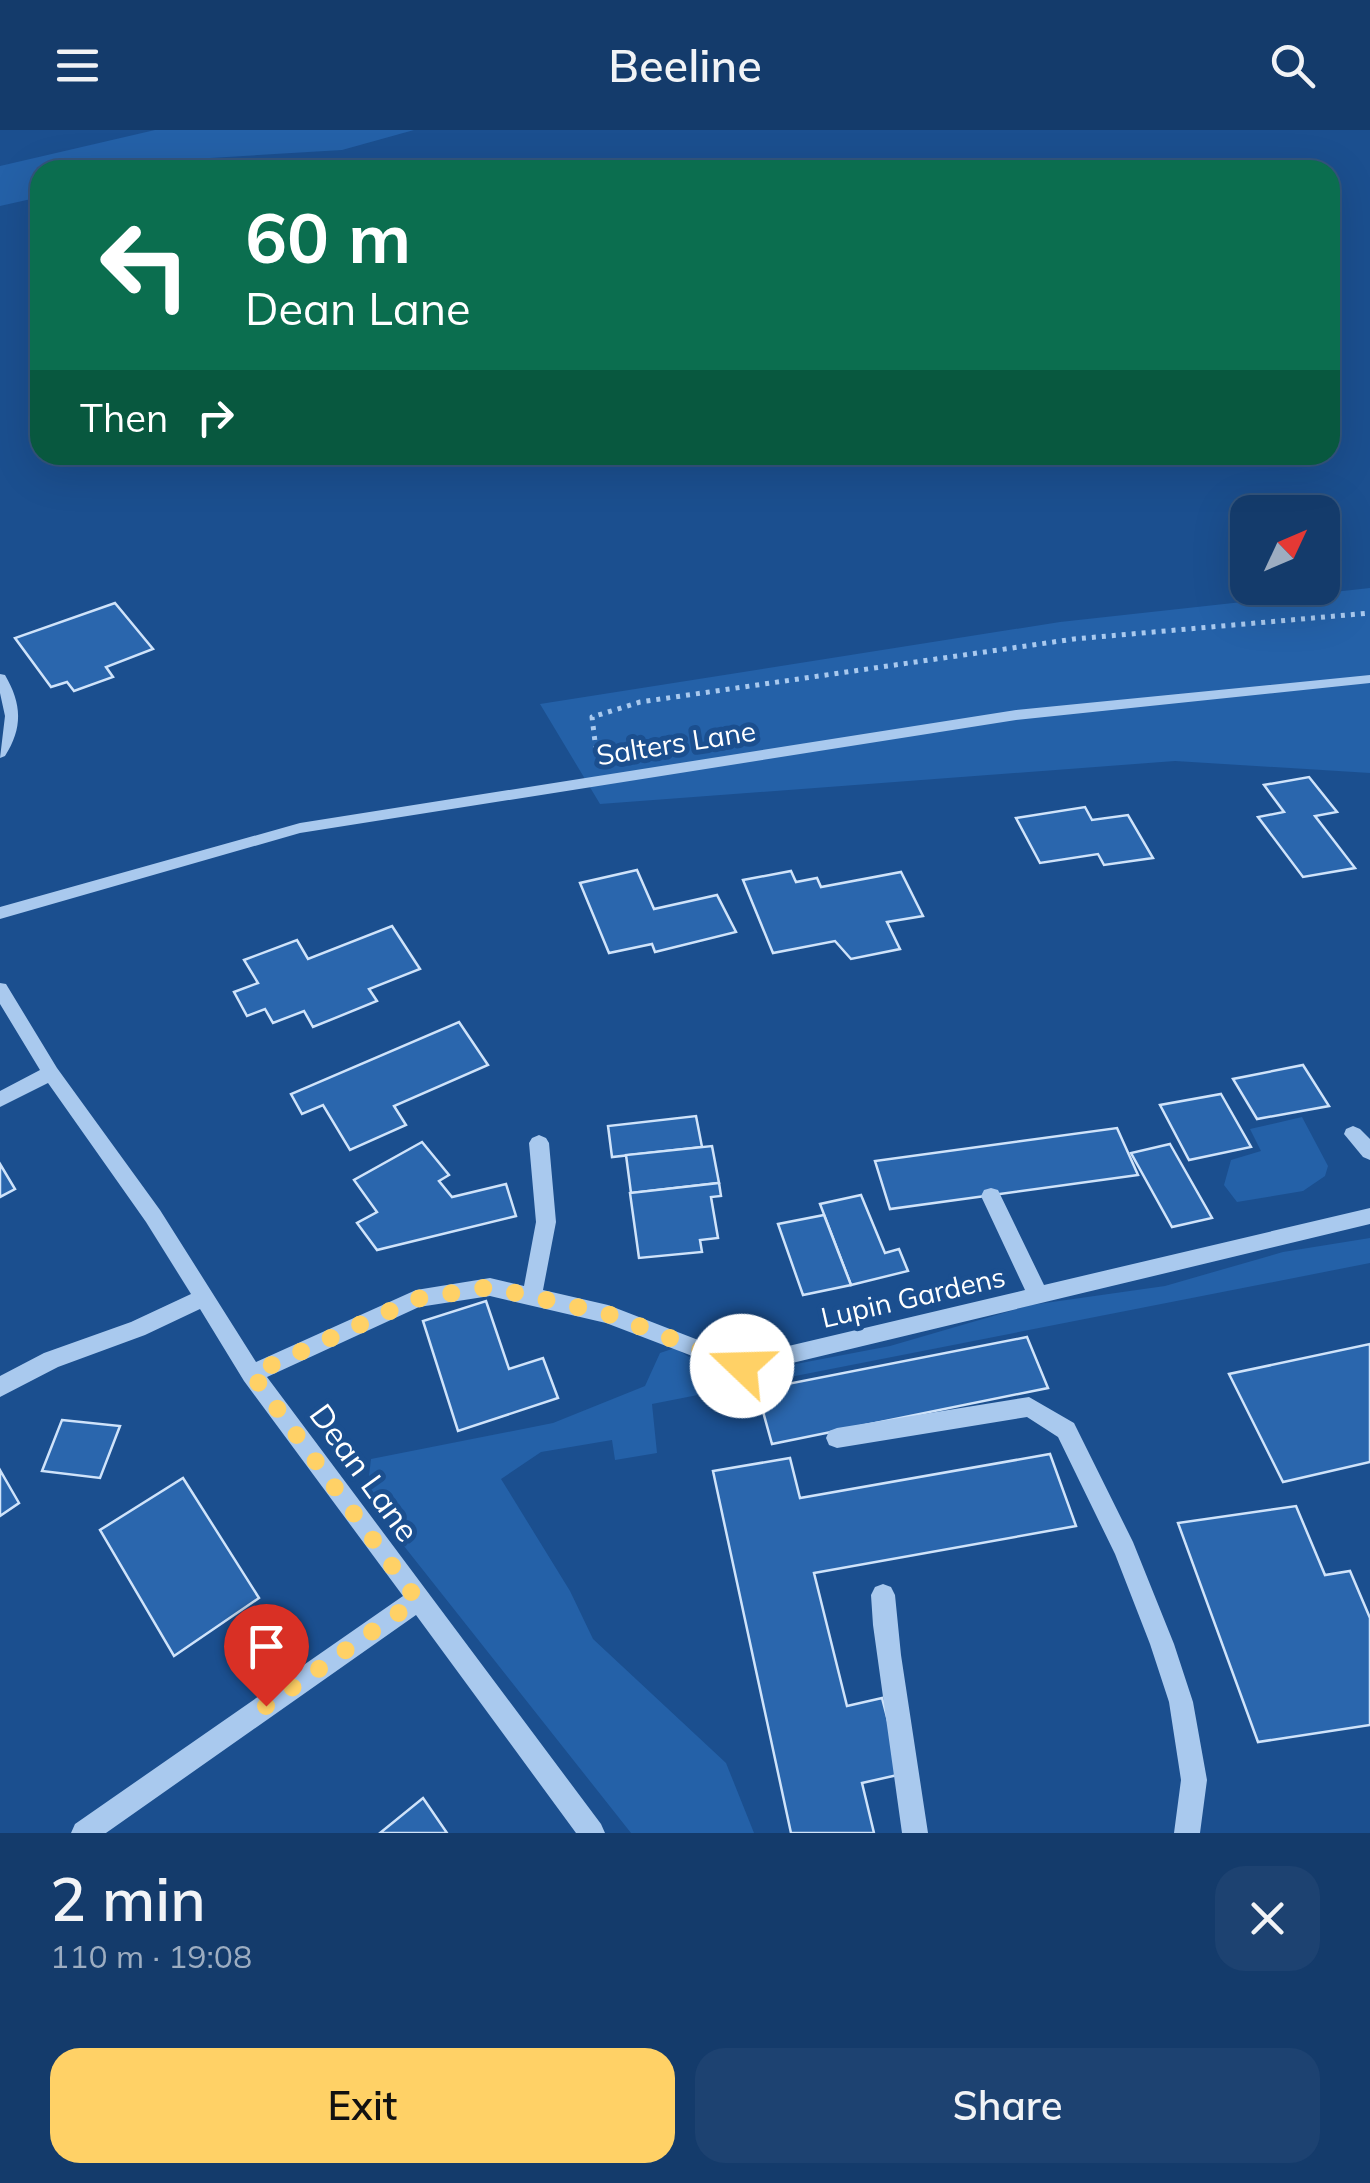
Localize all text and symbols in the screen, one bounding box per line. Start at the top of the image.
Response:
text: Beeline [608,37,762,93]
icon: menu [50,38,105,93]
icon: search [1265,38,1320,93]
text: 60 m [245,193,411,281]
icon: left [80,200,210,330]
text: Dean Lane [245,280,471,336]
icon: right [188,390,243,445]
text: Then [80,394,168,442]
north arrow [1230,495,1340,605]
map controls [1230,495,1340,605]
street label: Salters Lane [594,713,758,772]
street label: Lupin Gardens [817,1258,1008,1335]
position arrow [690,1314,794,1418]
street label: Dean Lane [301,1396,428,1549]
pin [224,1604,309,1707]
icon: arrive [239,1619,294,1674]
text: 2 min [50,1861,206,1936]
button: close [1215,1866,1320,1971]
text: 110 m · 19:08 [50,1936,252,1976]
button: Exit [50,2048,675,2163]
button: Share [695,2048,1320,2163]

